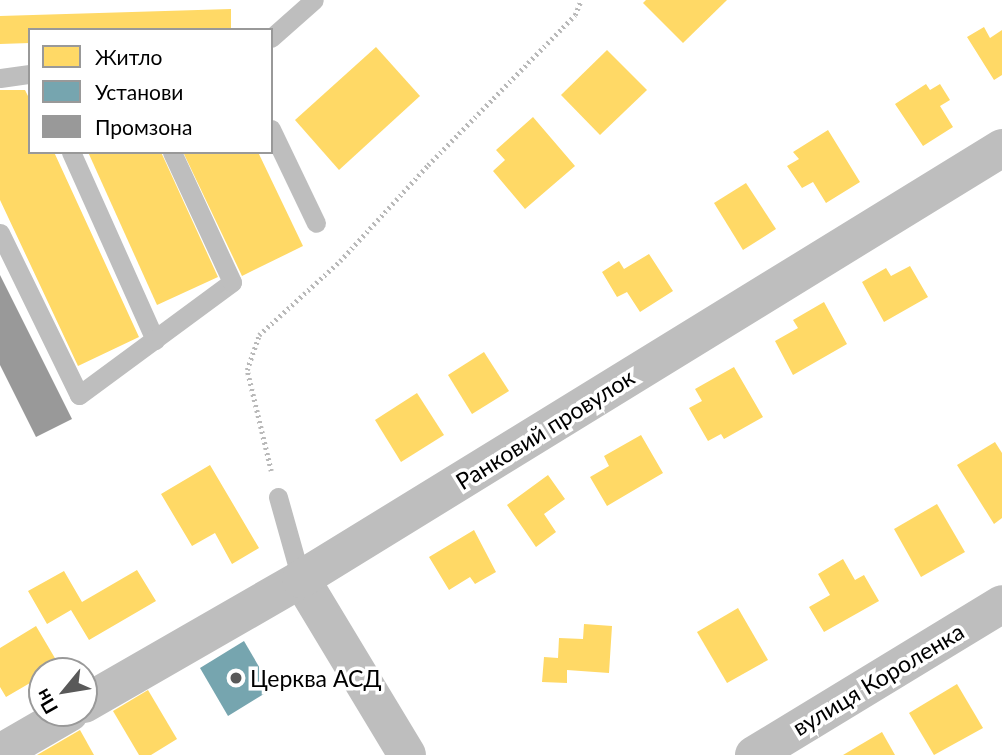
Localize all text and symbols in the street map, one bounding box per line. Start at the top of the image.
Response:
legend [28,28,273,154]
text: Житло [95,44,162,69]
text: Установи [95,79,183,104]
text: Промзона [95,114,192,139]
street label: Ранковий провулок [451,363,639,495]
street label: вулиця Короленка [787,617,969,741]
north arrow [28,657,98,727]
place label: Церква АСД [250,664,381,692]
marker: Церква АСД [228,670,244,686]
text: Пн [30,685,62,718]

